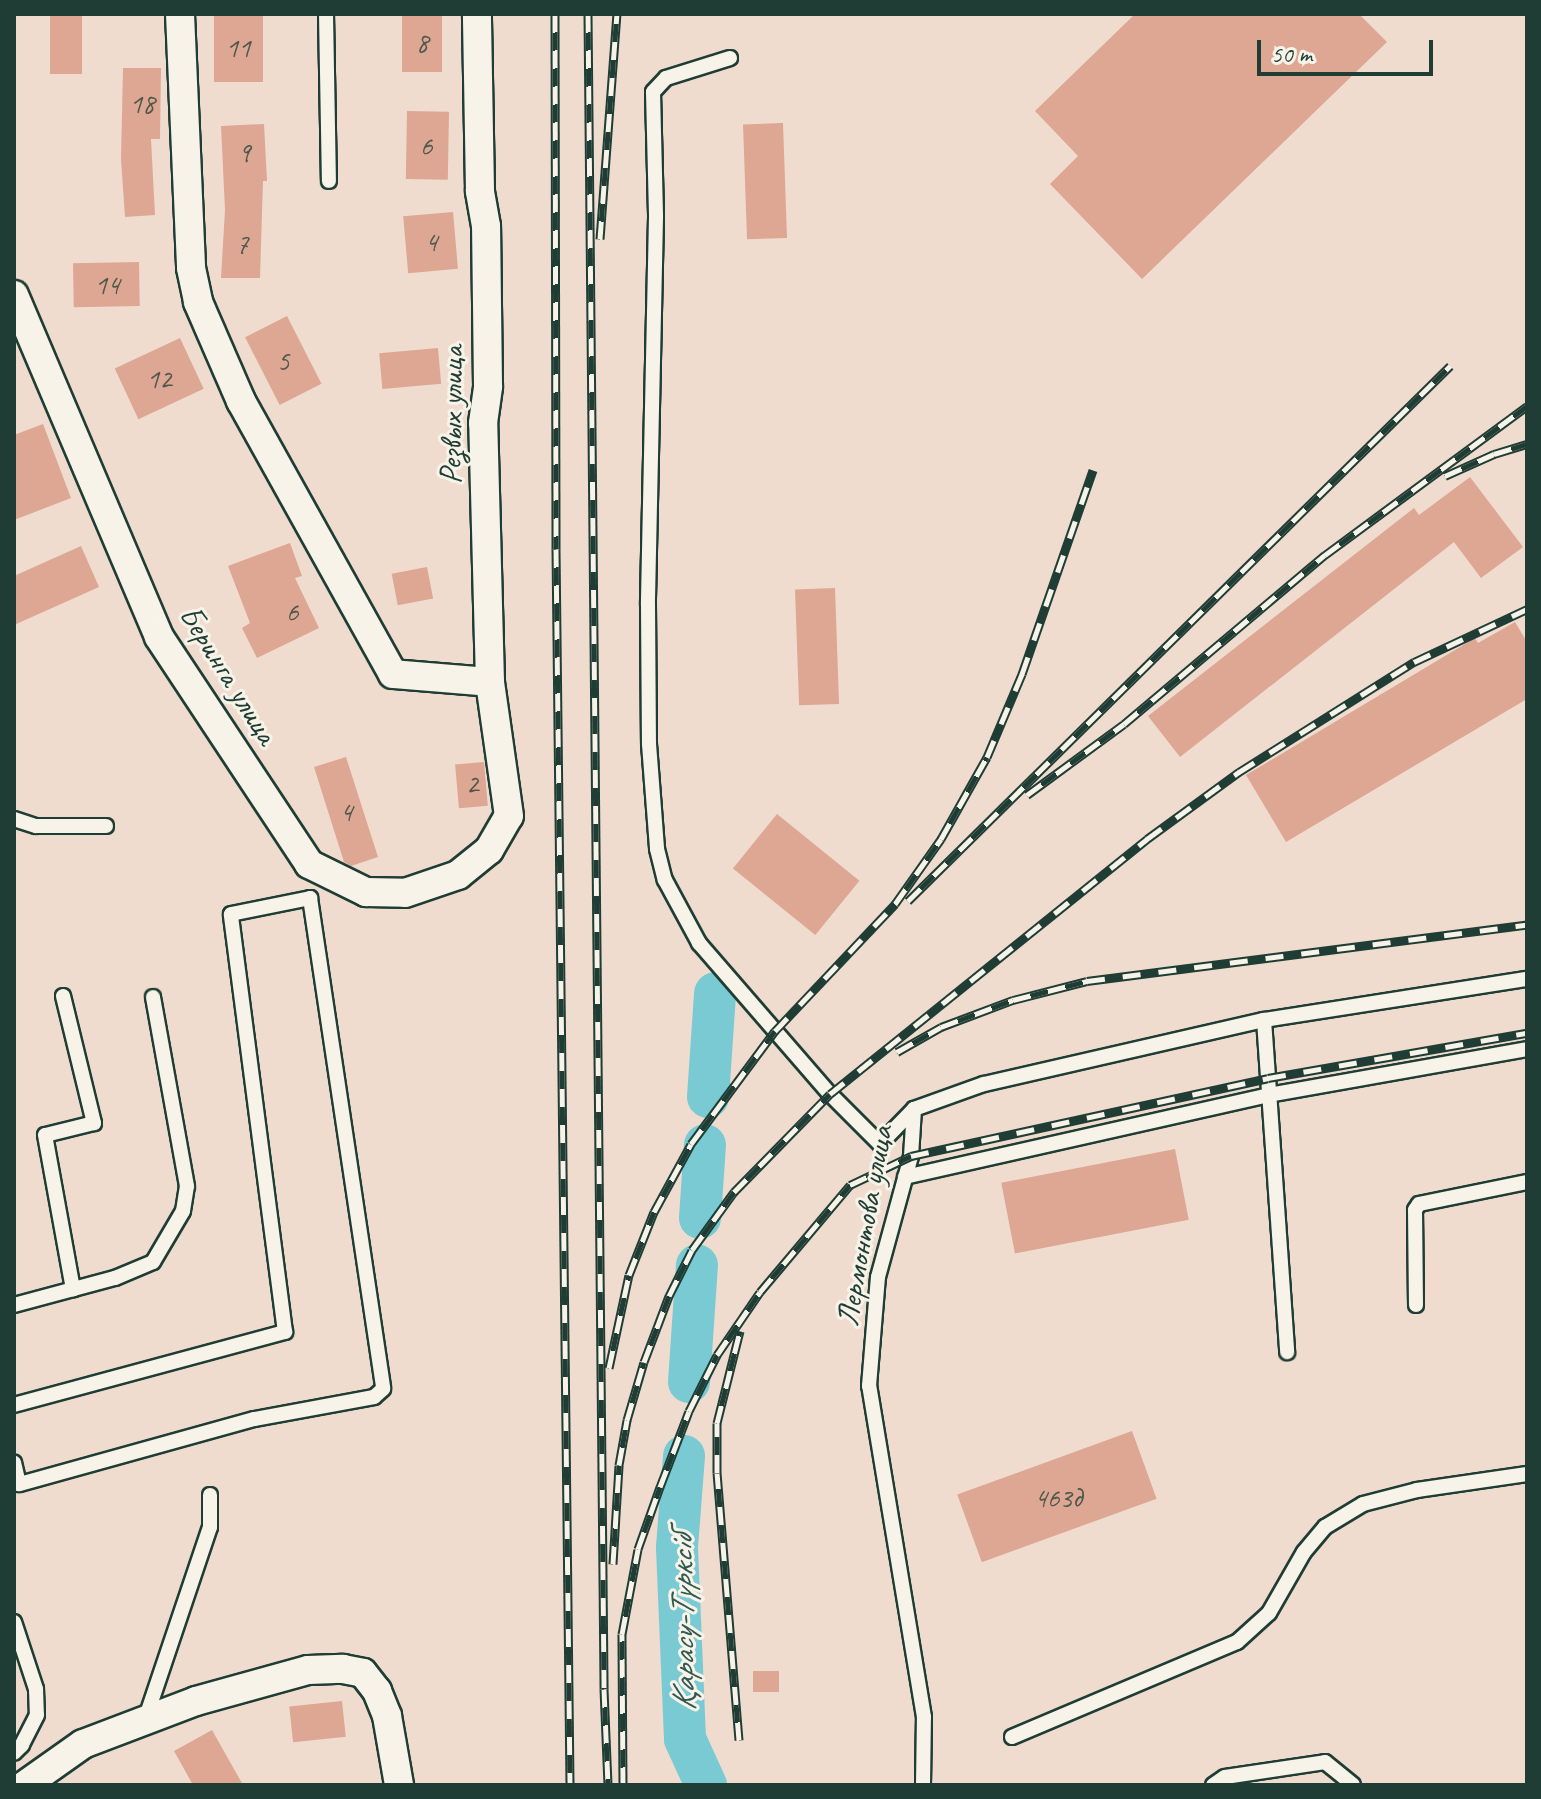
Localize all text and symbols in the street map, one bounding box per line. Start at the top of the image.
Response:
scale bar [1261,24,1437,74]
house number: 8 [416,26,428,60]
house number: 11 [225,31,251,65]
text: 50 m [1271,39,1312,69]
house number: 18 [129,87,155,121]
house number: 6 [420,129,432,163]
house number: 9 [238,136,250,170]
house number: 4 [425,225,437,259]
house number: 7 [236,227,248,261]
house number: 14 [94,268,120,302]
house number: 5 [277,344,289,378]
street label: Резвых улица [432,345,472,485]
house number: 12 [146,362,172,396]
house number: 6 [286,595,298,629]
street label: Беринга улица [170,599,286,751]
house number: 2 [466,767,478,801]
house number: 4 [340,795,352,829]
street label: Лермонтова улица [828,1122,902,1330]
house number: 463д [1034,1481,1082,1515]
water label: Қарасу-Түрксіб [660,1535,704,1711]

